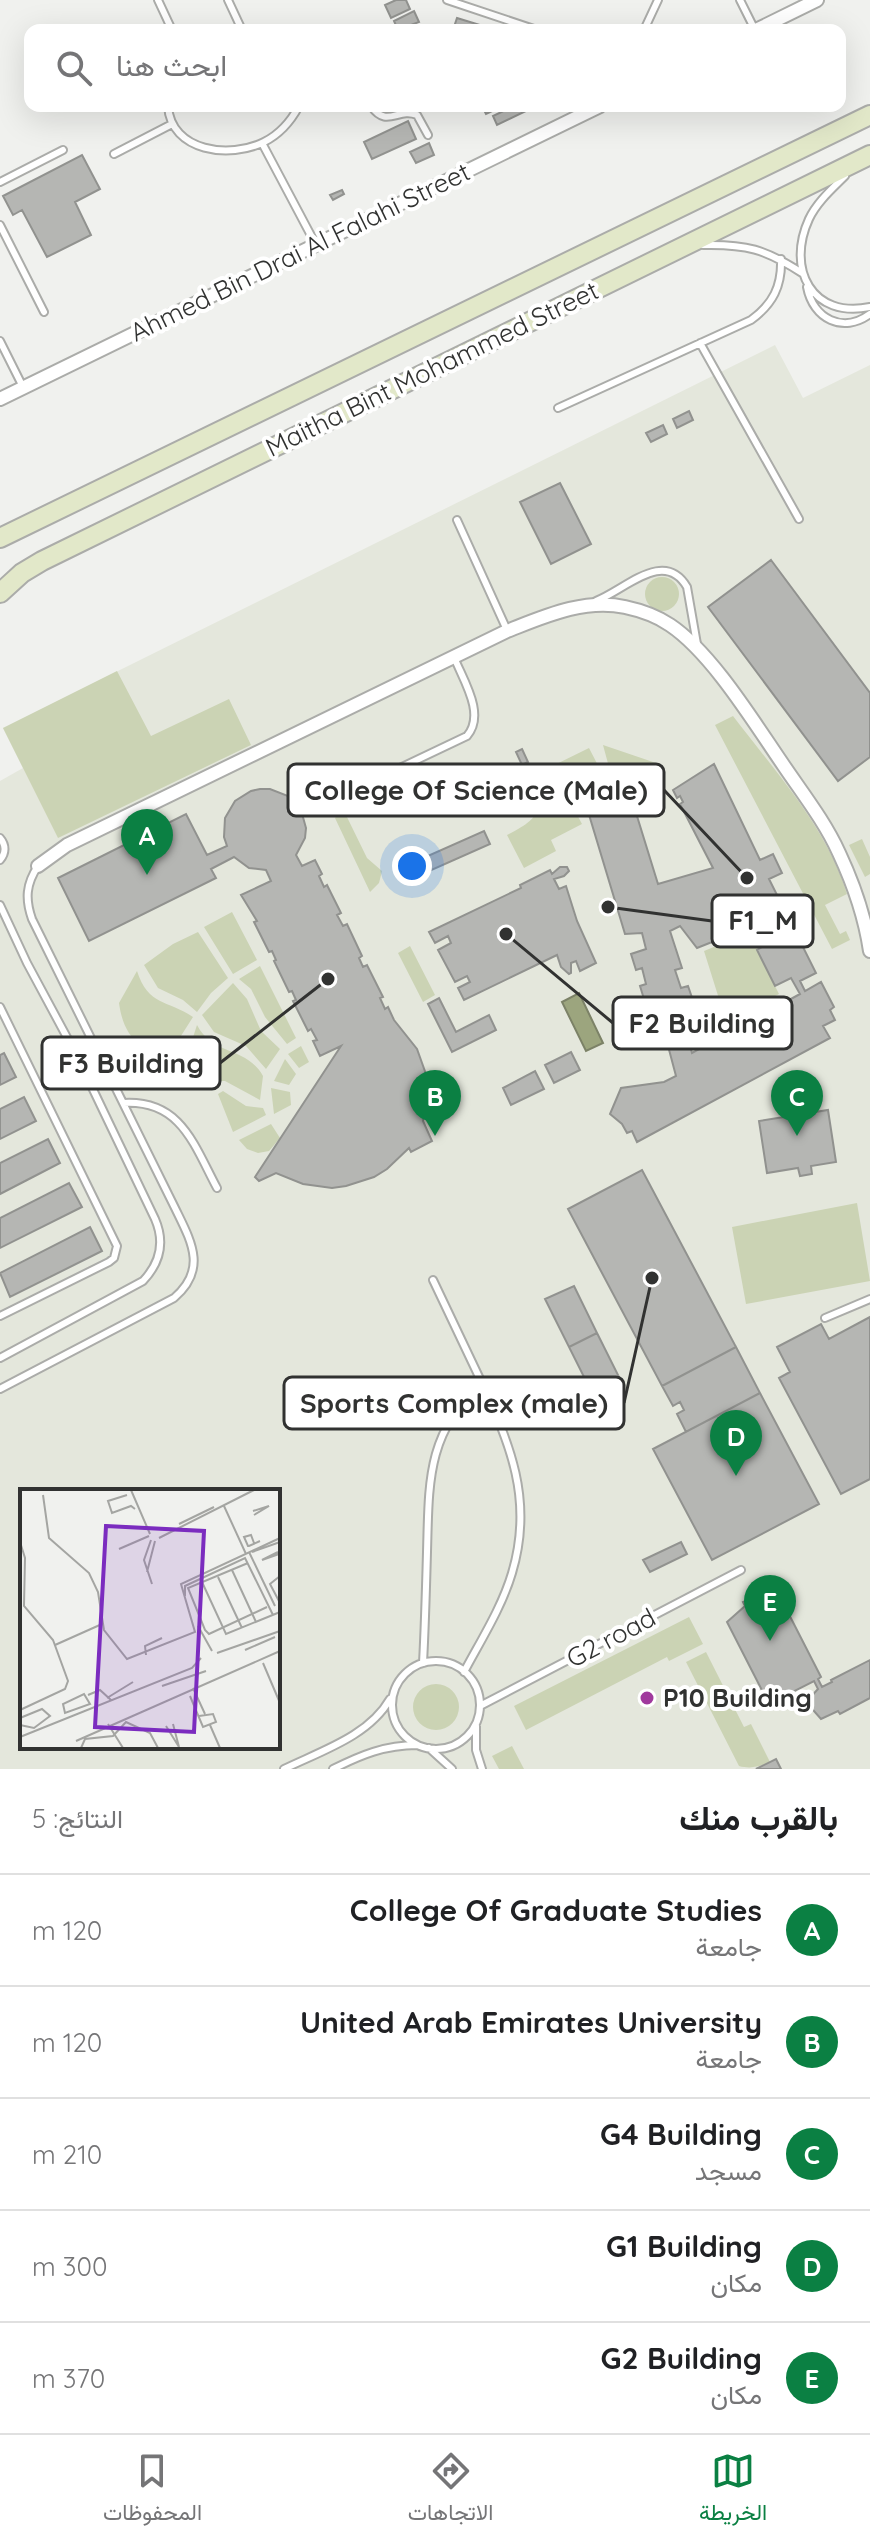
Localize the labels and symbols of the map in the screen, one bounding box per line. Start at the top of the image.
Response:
street label: Ahmed Bin Drai Al Falahi Street [124,155,475,348]
street label: Maitha Bint Mohammed Street [260,273,604,464]
callout: College Of Science (Male) [288,764,664,816]
text: College Of Science (Male) [304,772,648,807]
pin: A [121,809,173,875]
your location [392,846,432,886]
callout: F1_M [712,895,813,947]
text: F1_M [728,902,798,937]
callout: F2 Building [613,997,792,1049]
text: F2 Building [629,1005,775,1040]
callout: F3 Building [42,1037,220,1089]
text: F3 Building [58,1045,204,1080]
pin: B [409,1070,461,1136]
pin: C [771,1070,823,1136]
callout: Sports Complex (male) [284,1377,624,1429]
text: Sports Complex (male) [300,1385,608,1420]
pin: D [710,1410,762,1476]
inset map [20,1489,280,1749]
pin: E [744,1575,796,1641]
street label: G2 road [561,1600,661,1675]
place label: P10 Building [663,1681,812,1714]
marker: P10 Building [638,1689,656,1707]

